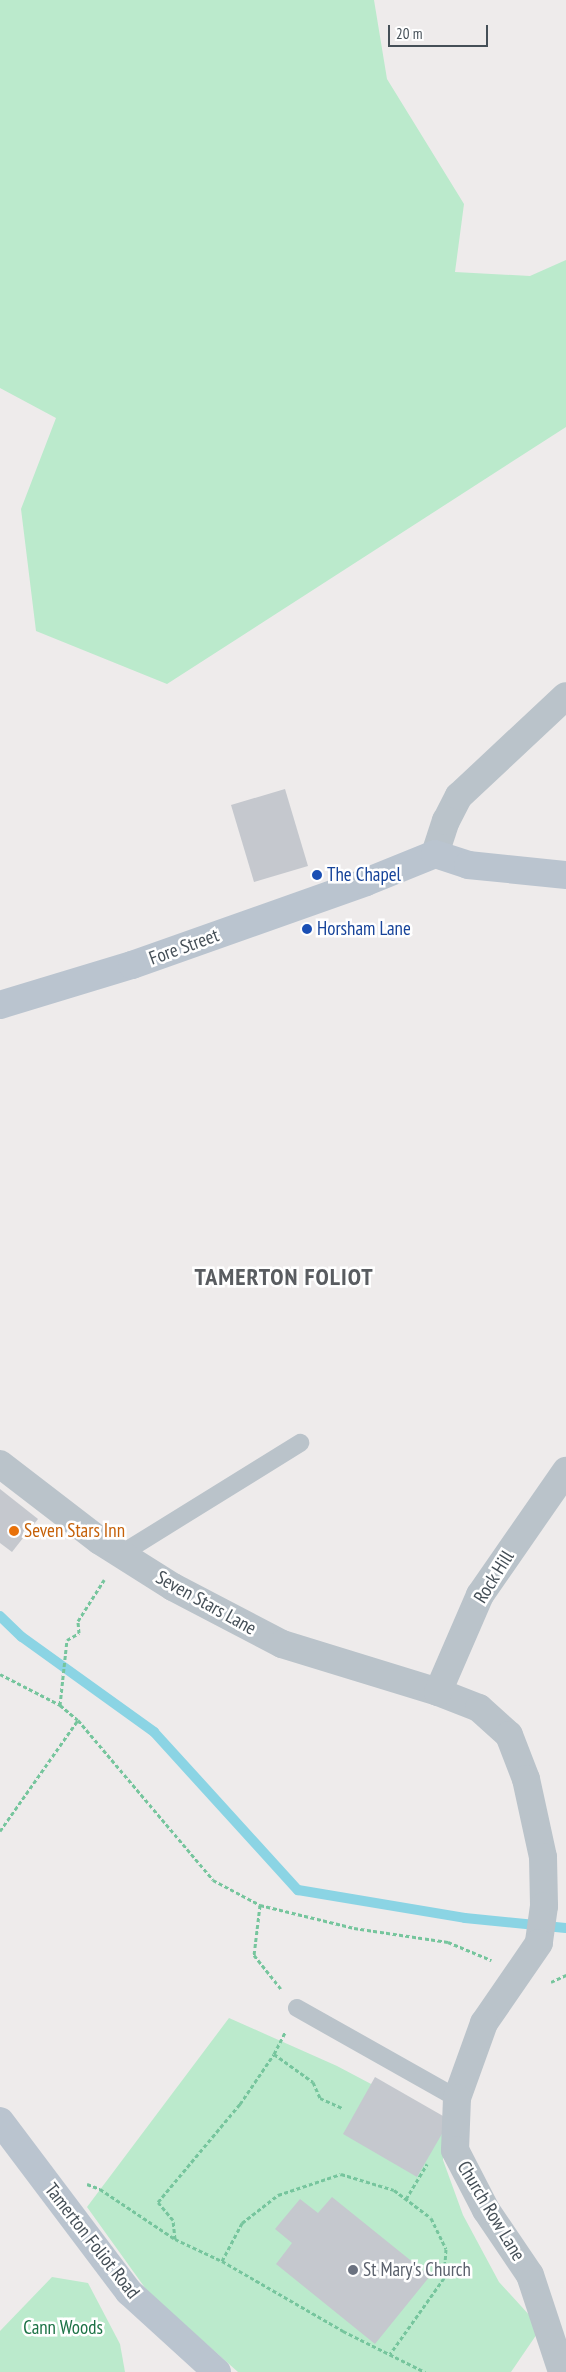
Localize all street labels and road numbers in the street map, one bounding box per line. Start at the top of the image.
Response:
street label: Fore Street [146,924,222,970]
street label: Rock Hill [469,1546,519,1608]
street label: Seven Stars Lane [152,1566,260,1640]
street label: Church Row Lane [452,2157,530,2265]
street label: Tamerton Foliot Road [40,2179,144,2303]

